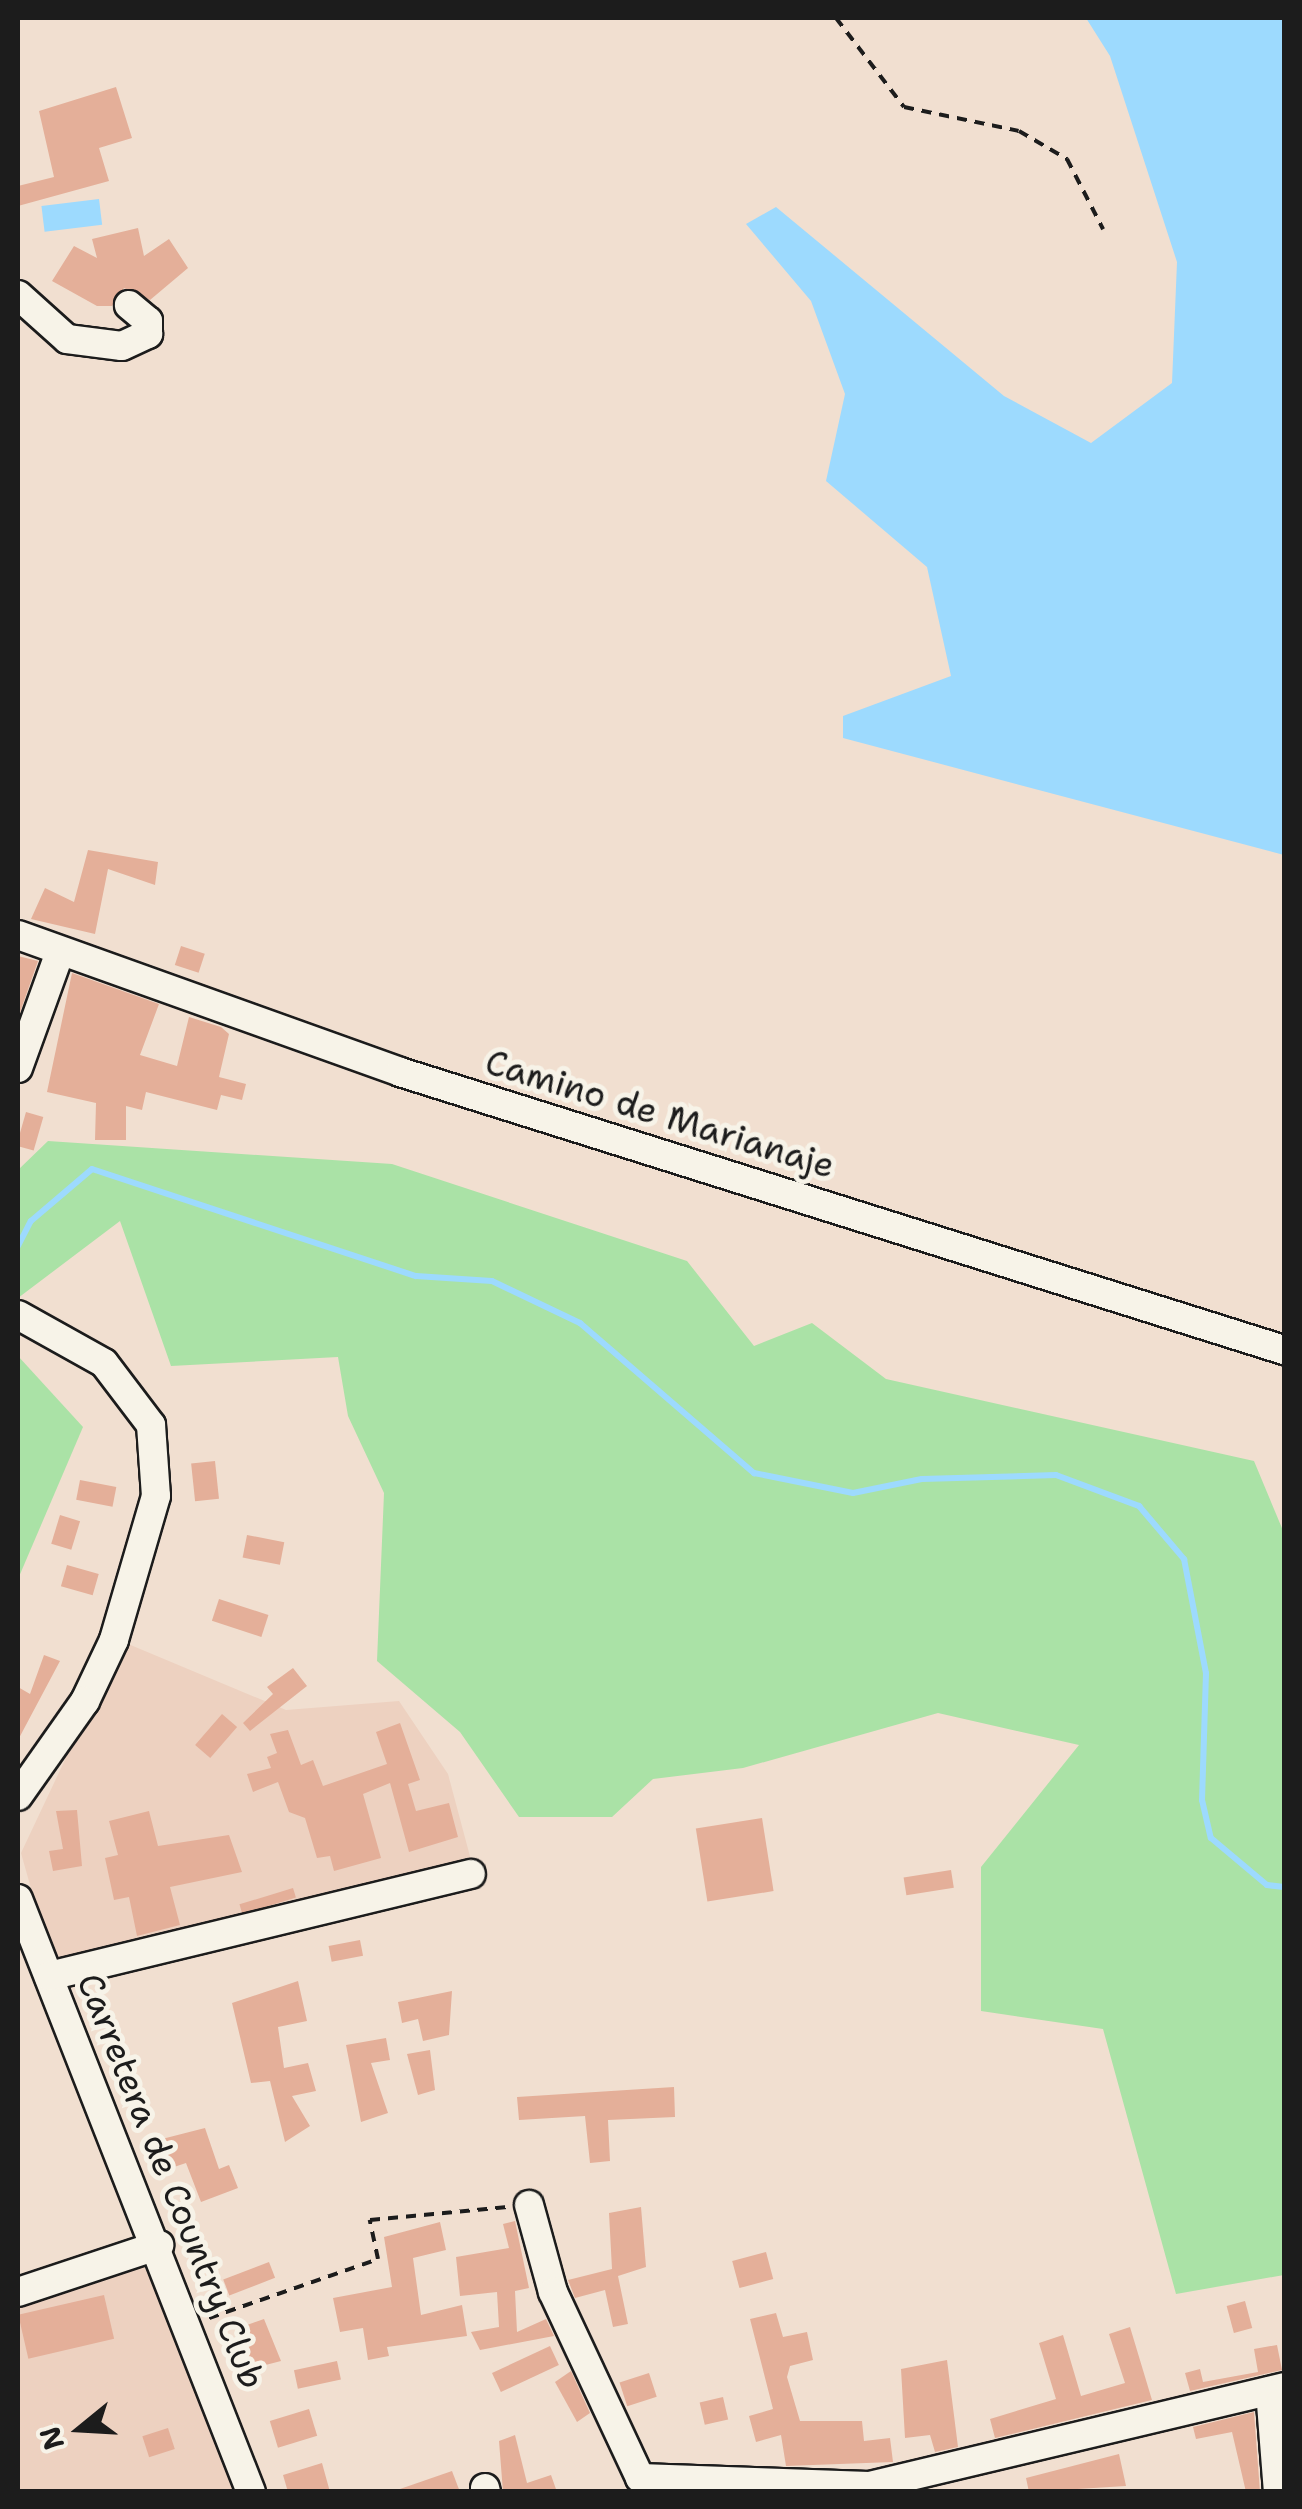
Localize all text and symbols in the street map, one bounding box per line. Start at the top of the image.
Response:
street label: Camino de Marianaje [480,1041,840,1187]
street label: Carretera de Country Club [68,1967,274,2395]
north arrow [30,2379,130,2479]
text: N [30,2422,73,2455]

